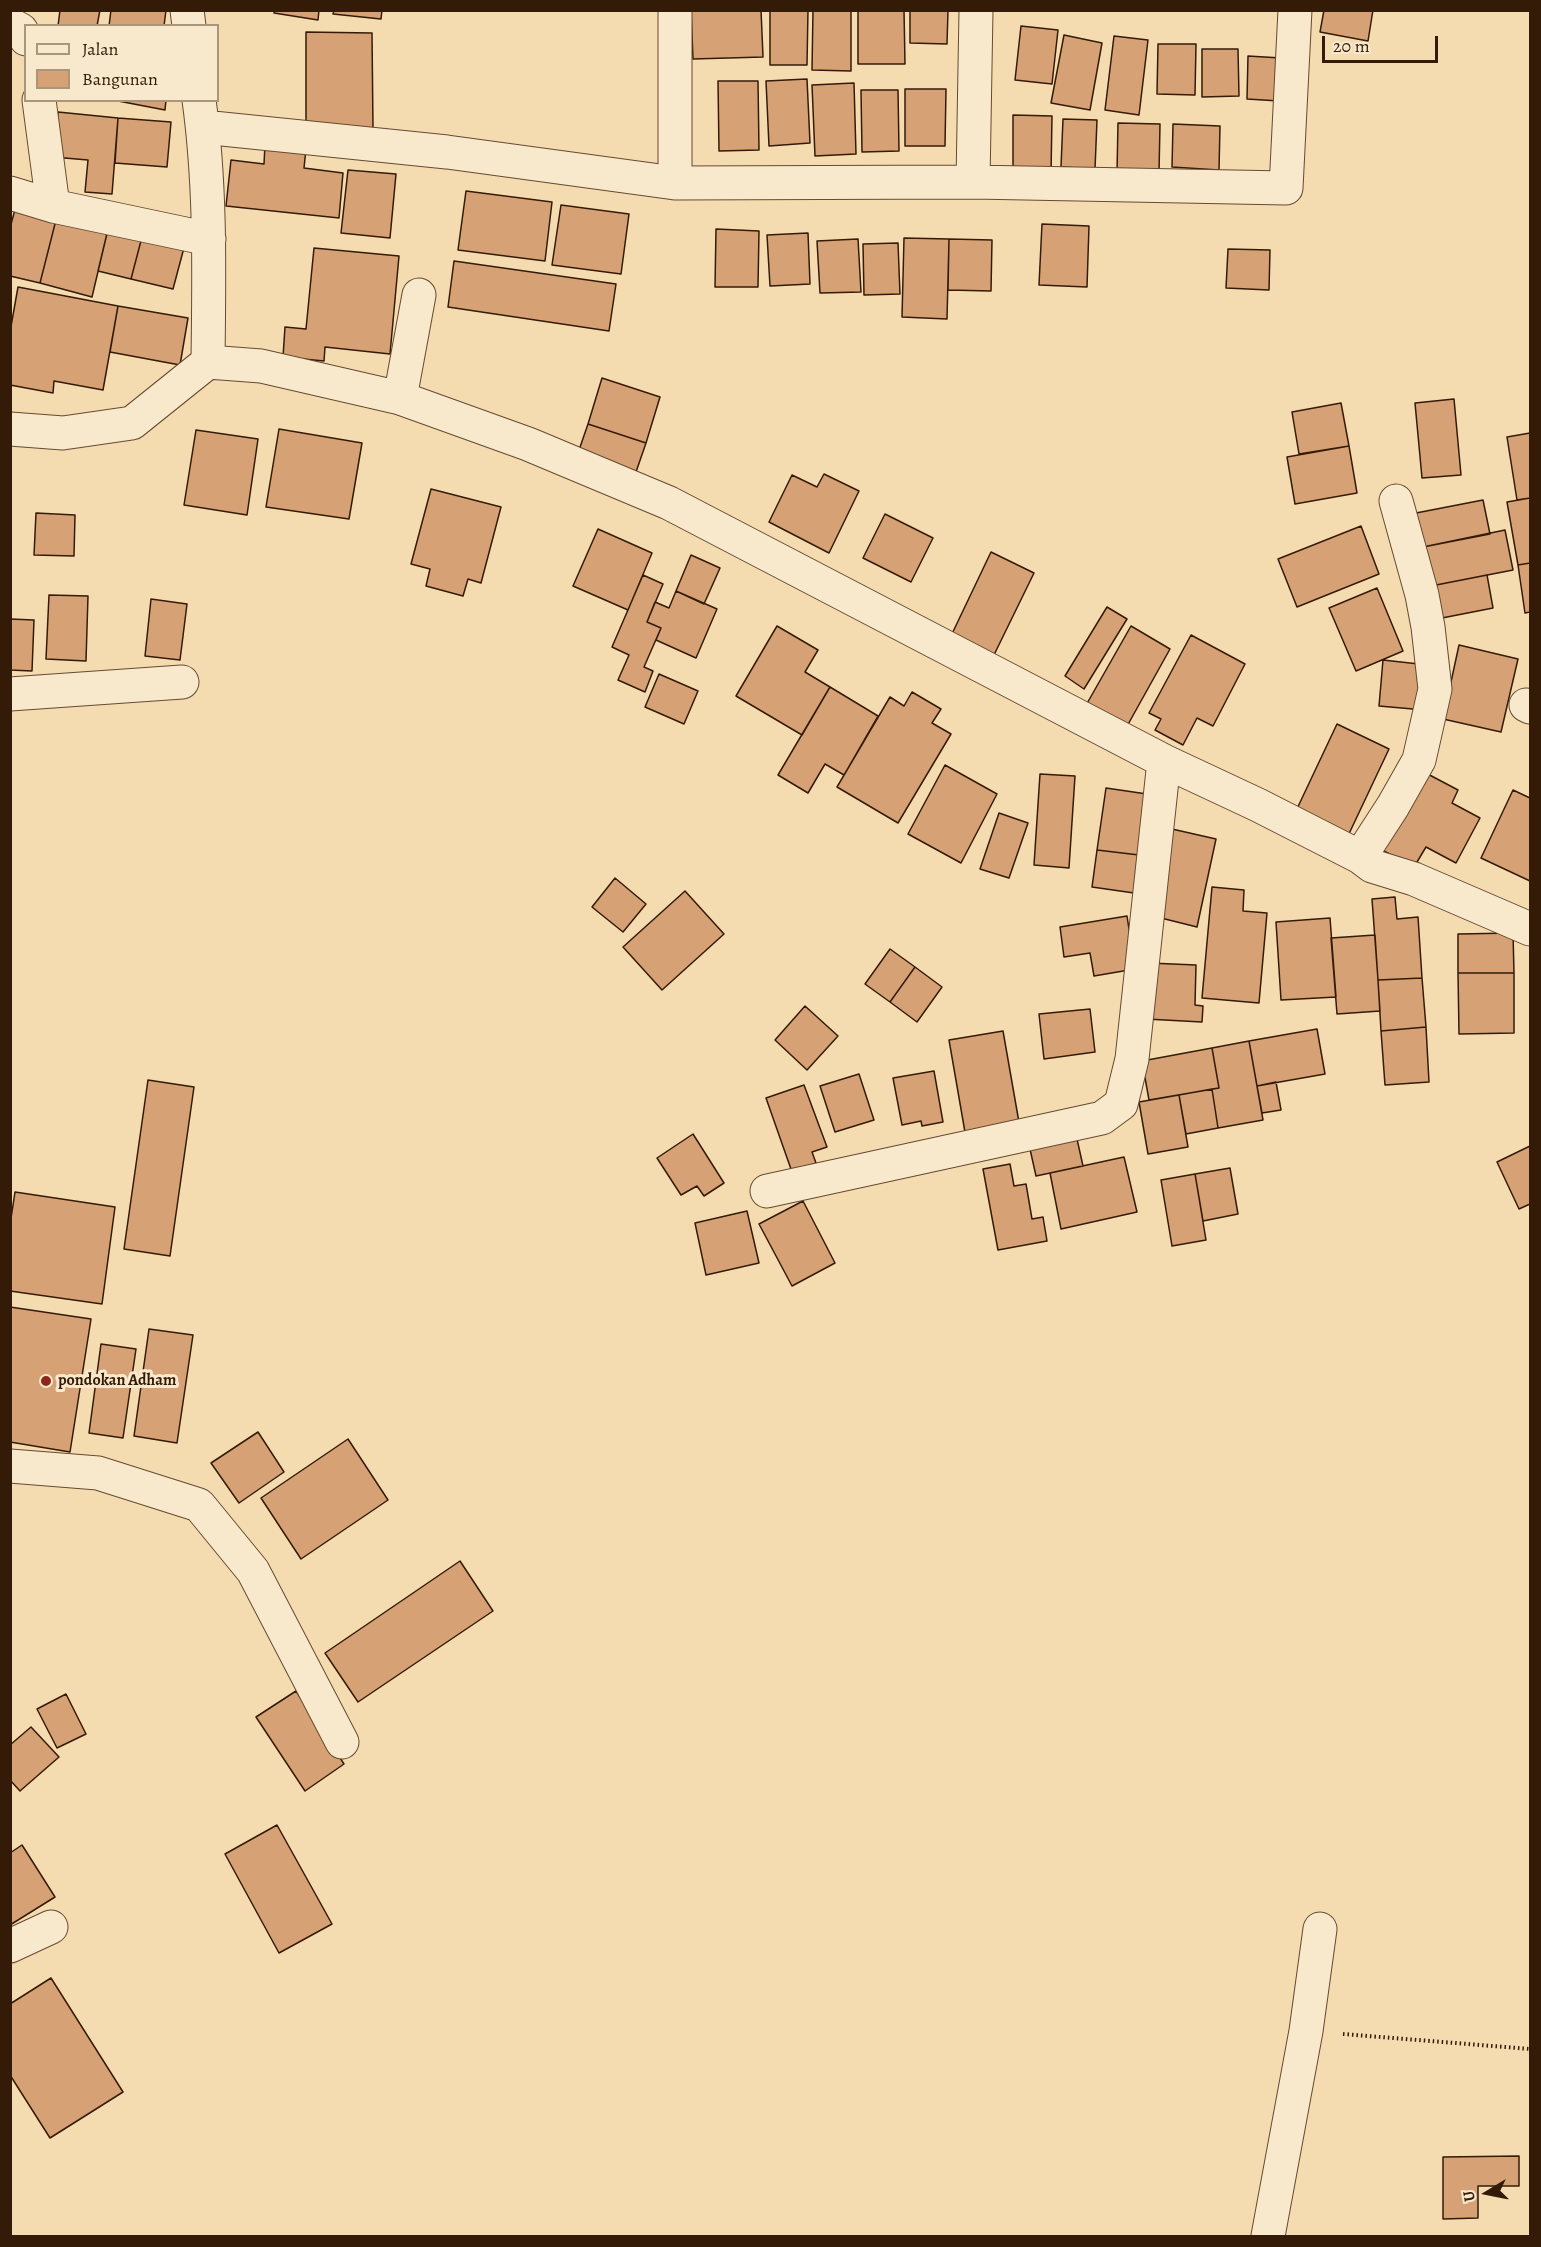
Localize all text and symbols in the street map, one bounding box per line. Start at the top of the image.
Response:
legend [24,24,219,102]
scale bar [1325,24,1440,62]
text: 20 m [1333,34,1370,58]
text: Jalan [82,37,118,61]
text: Bangunan [82,67,158,91]
place label: pondokan Adham [58,1371,176,1391]
marker: pondokan Adham [39,1374,53,1388]
north arrow [1457,2163,1517,2223]
text: U [1458,2189,1481,2203]

